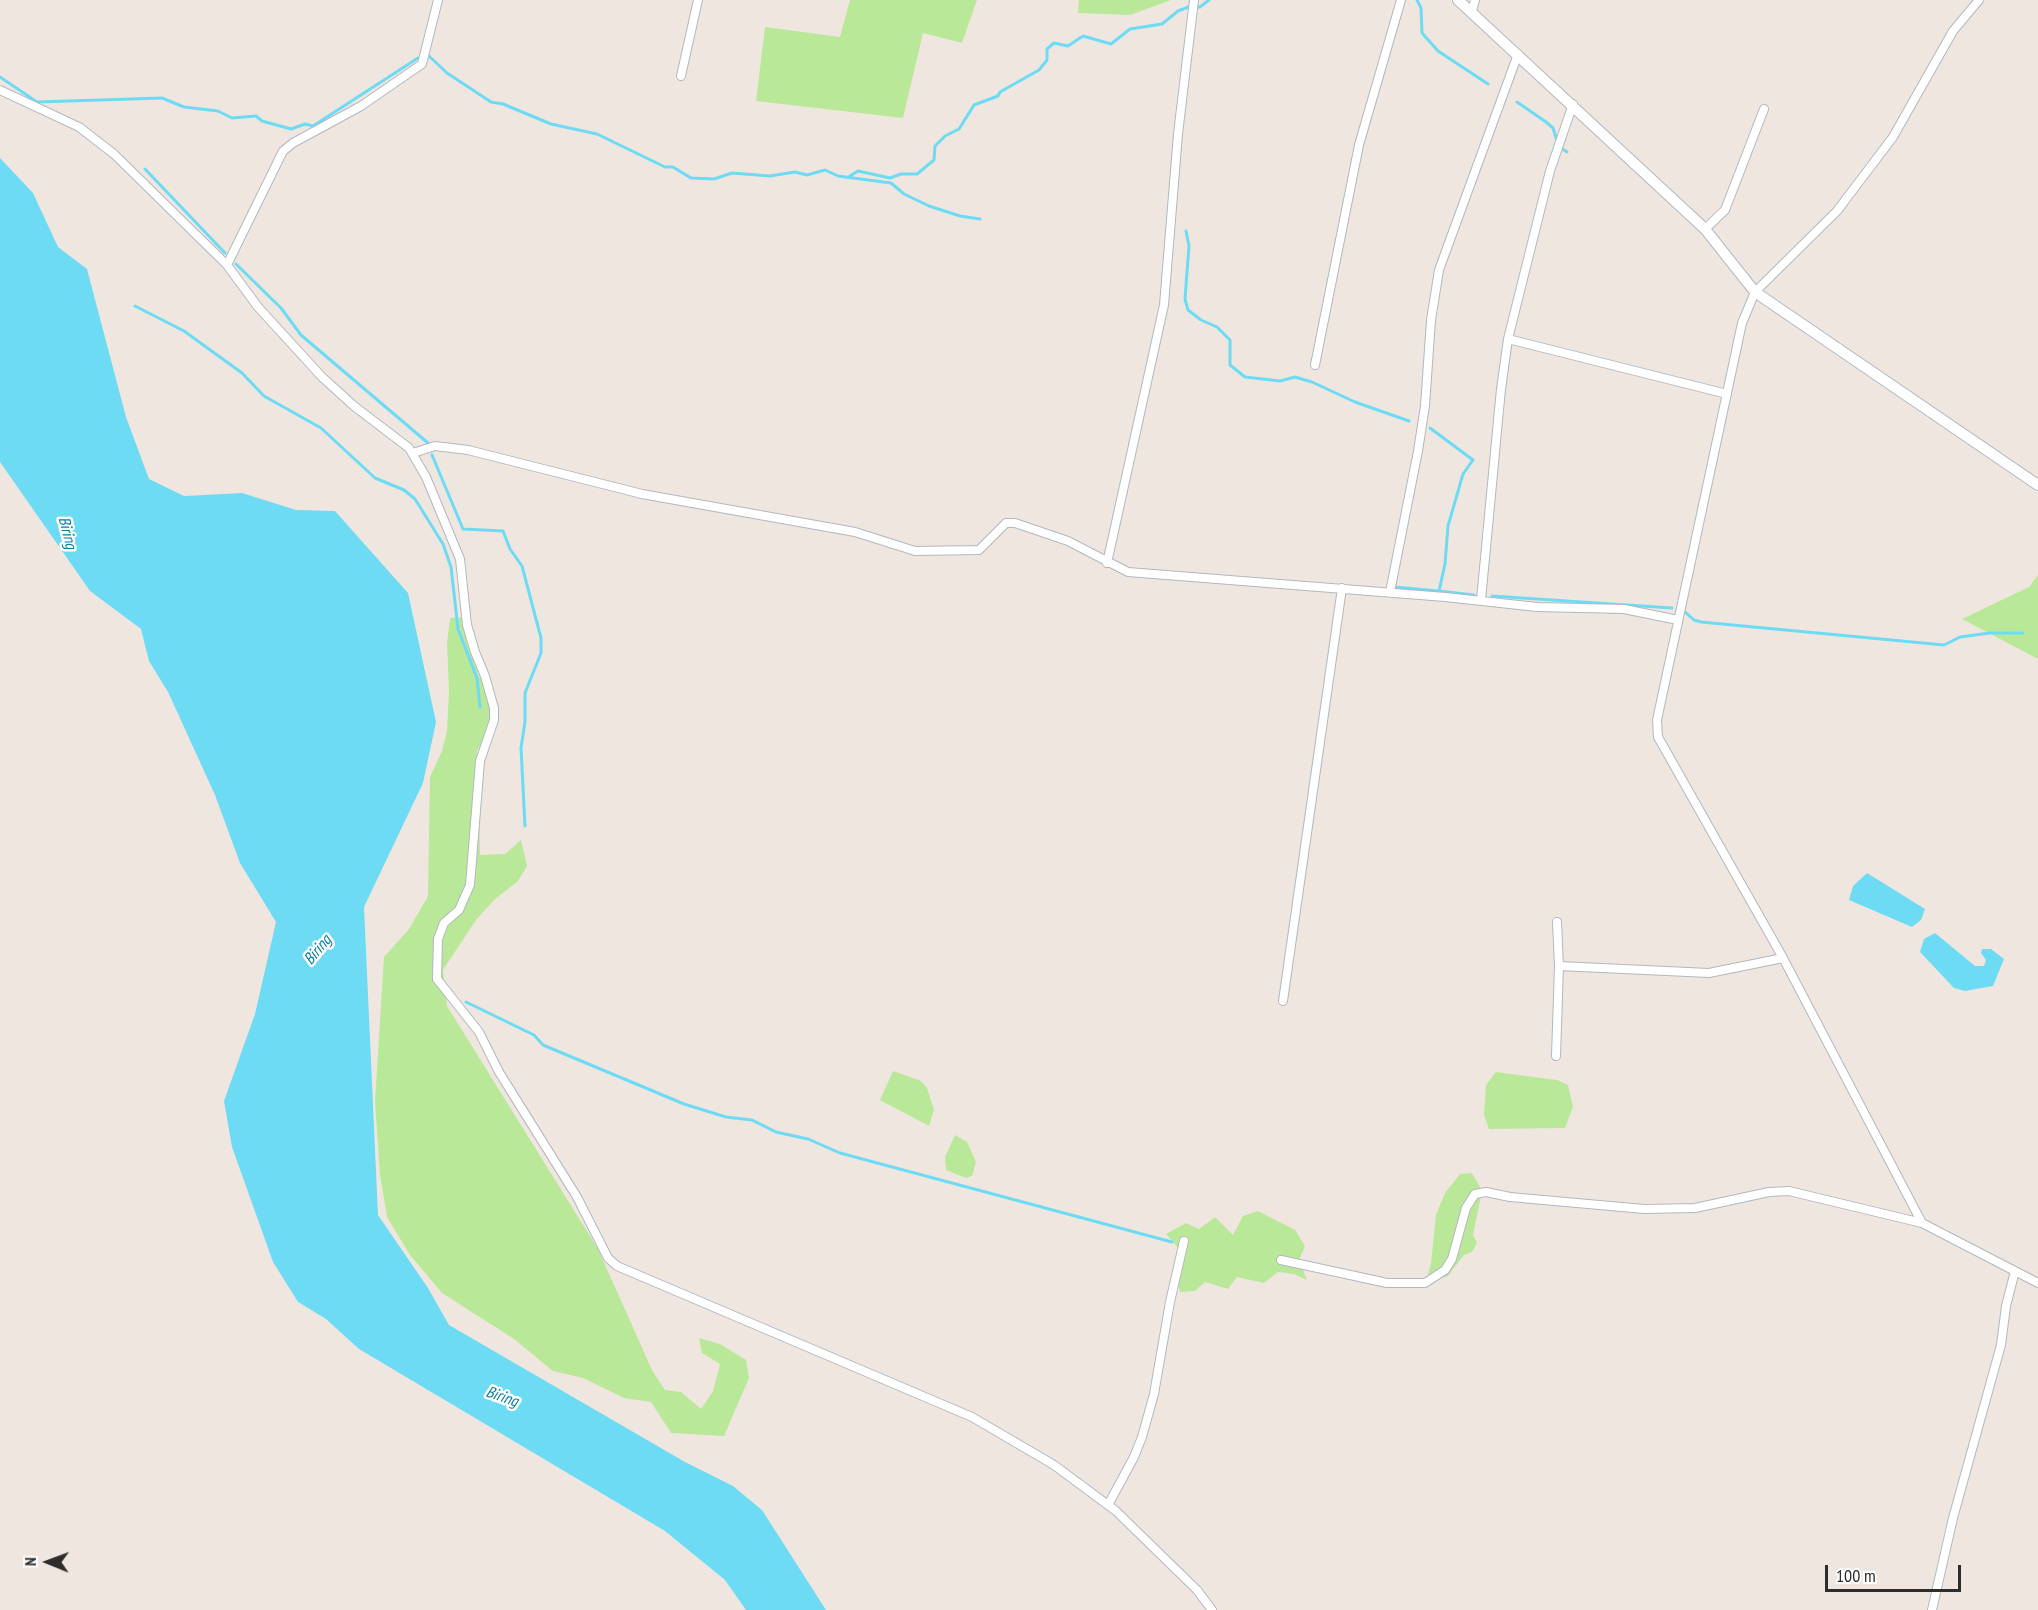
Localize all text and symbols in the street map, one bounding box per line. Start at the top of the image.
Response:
water label: Biring [54,515,80,551]
water label: Biring [300,931,336,969]
water label: Biring [483,1383,521,1411]
north arrow [18,1532,78,1592]
scale bar [1828,1553,1964,1591]
text: N [20,1557,40,1566]
text: 100 m [1836,1564,1876,1587]

